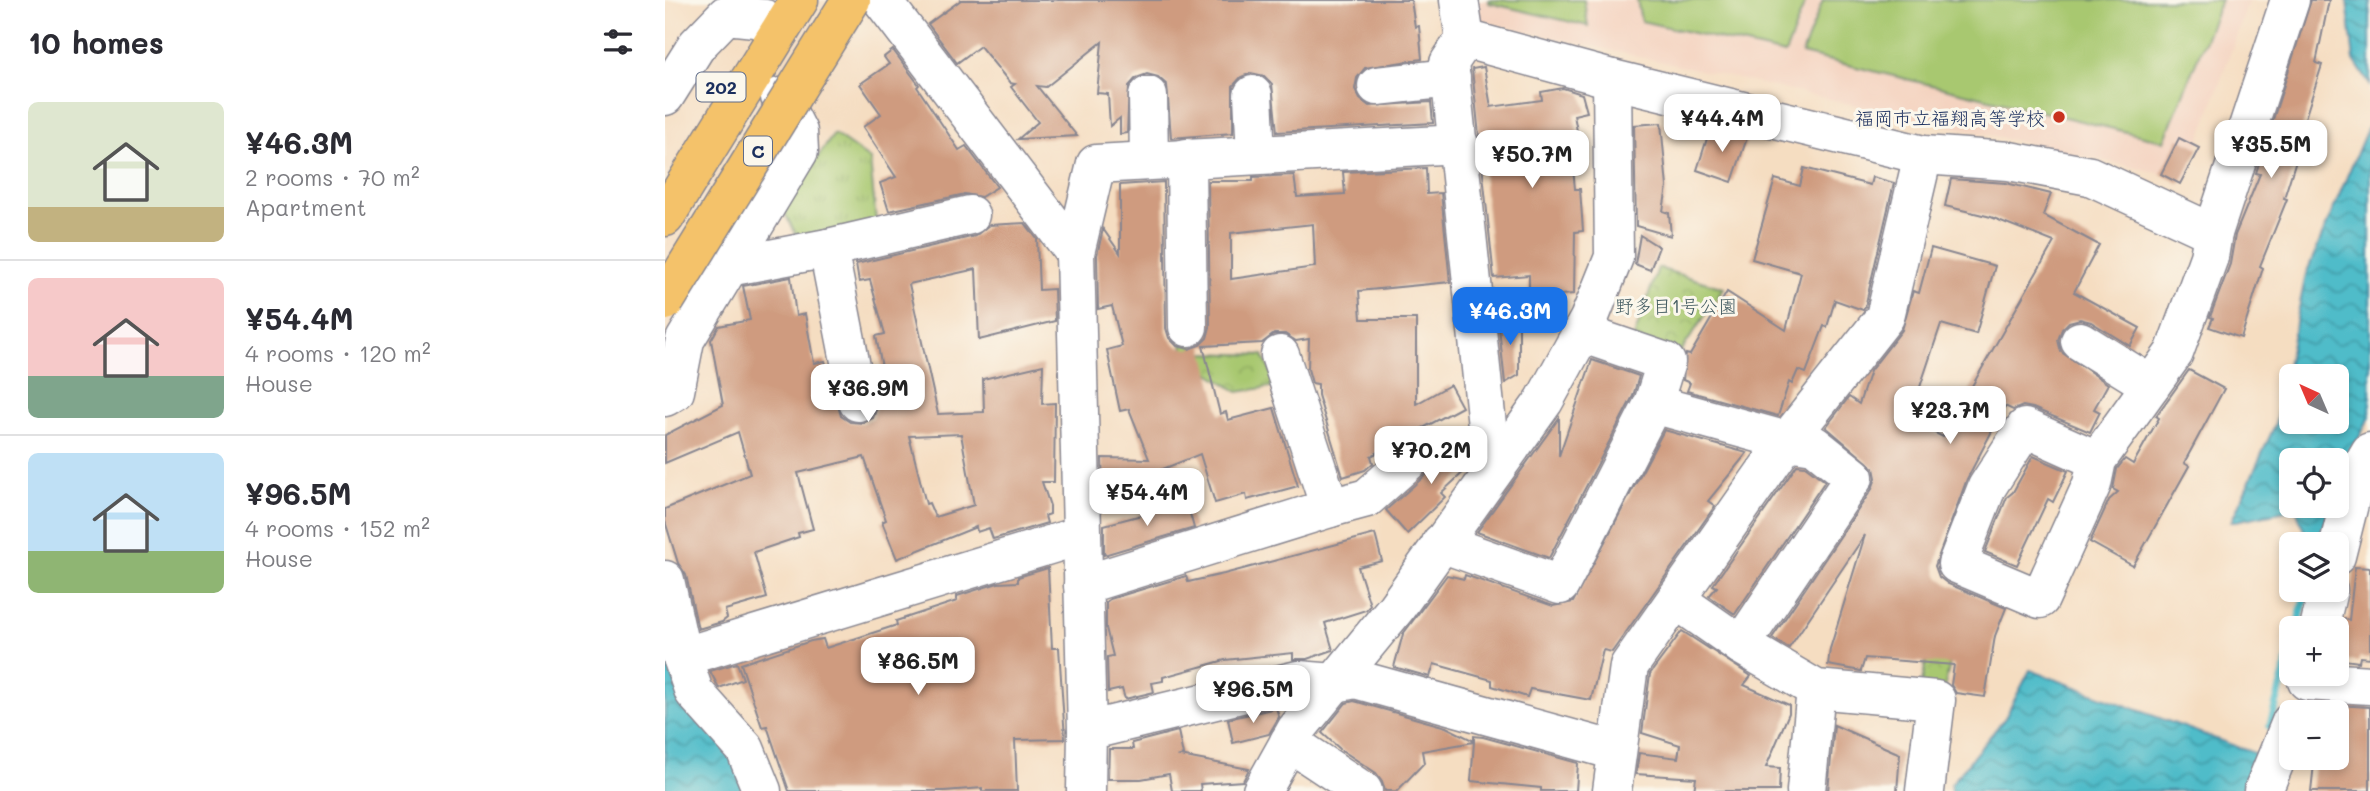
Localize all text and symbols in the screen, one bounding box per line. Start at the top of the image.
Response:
text: 10 homes [28,22,164,62]
icon: filters [599,23,637,61]
road number: 202 [697,72,745,102]
pin: ¥44.4M [1665,94,1779,154]
text: ¥44.4M [1680,102,1764,132]
place label: 福岡市立福翔高等学校 [1855,105,2045,130]
marker: 福岡市立福翔高等学校 [2051,109,2067,125]
pin: ¥35.5M [2214,120,2328,180]
text: ¥46.3M [245,122,353,162]
text: ¥35.5M [2230,128,2312,158]
icon: home [84,130,168,214]
pin: ¥50.7M [1475,130,1589,190]
road number: C [744,136,772,166]
text: ¥50.7M [1491,138,1573,168]
text: 2 rooms · 70 m² [245,162,420,192]
text: Apartment [245,192,367,222]
pin: ¥46.3M [1453,288,1567,347]
park label: 野多目1号公園 [1615,293,1737,318]
text: ¥46.3M [1468,295,1552,325]
text: ¥54.4M [245,298,354,338]
icon: home [84,306,168,390]
text: 4 rooms · 120 m² [245,338,431,368]
pin: ¥36.9M [811,364,925,424]
north arrow [2279,364,2349,434]
map controls [2279,364,2349,770]
text: House [245,368,313,398]
text: ¥36.9M [827,372,909,402]
pin: ¥23.7M [1893,386,2007,446]
text: ¥23.7M [1910,394,1990,424]
pin: ¥70.2M [1374,426,1488,486]
text: ¥70.2M [1390,434,1472,464]
button: locate [2279,448,2349,518]
pin: ¥54.4M [1090,468,1204,528]
text: ¥96.5M [245,473,352,513]
text: ¥54.4M [1105,476,1189,506]
icon: home [84,481,168,565]
text: 4 rooms · 152 m² [245,513,430,543]
button: layers [2279,532,2349,602]
text: House [245,543,313,573]
button: + [2279,616,2349,686]
pin: ¥86.5M [861,638,975,697]
text: ¥86.5M [877,645,959,675]
pin: ¥96.5M [1196,666,1310,725]
text: ¥96.5M [1212,673,1294,703]
button: − [2279,700,2349,770]

